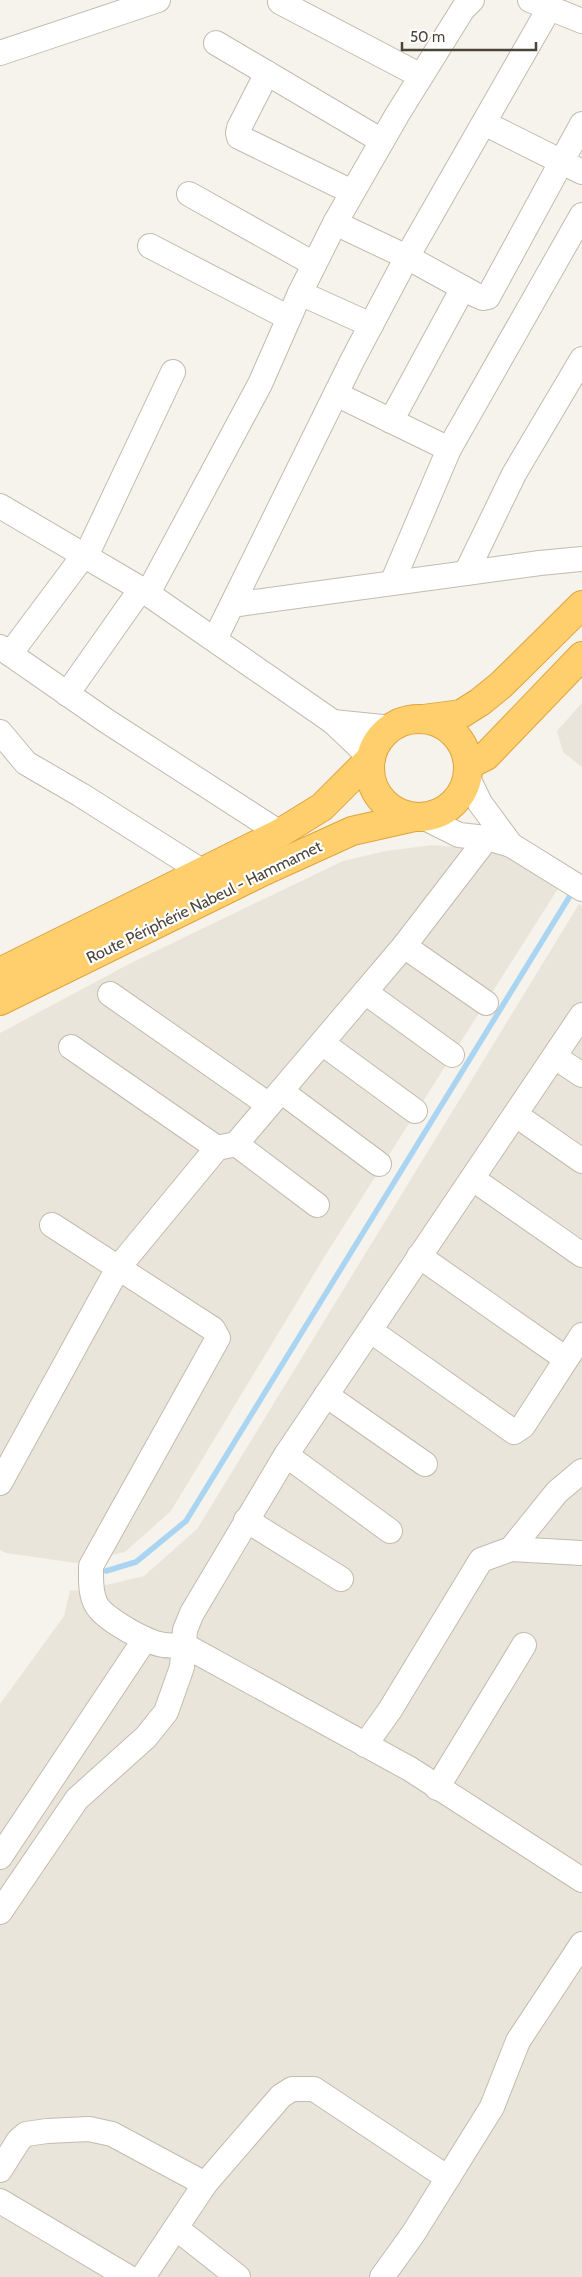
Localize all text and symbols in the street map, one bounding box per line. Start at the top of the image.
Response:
scale bar [402,20,536,52]
text: 50 m [410,28,445,46]
street label: Route Périphérie Nabeul - Hammamet [83,836,325,967]

